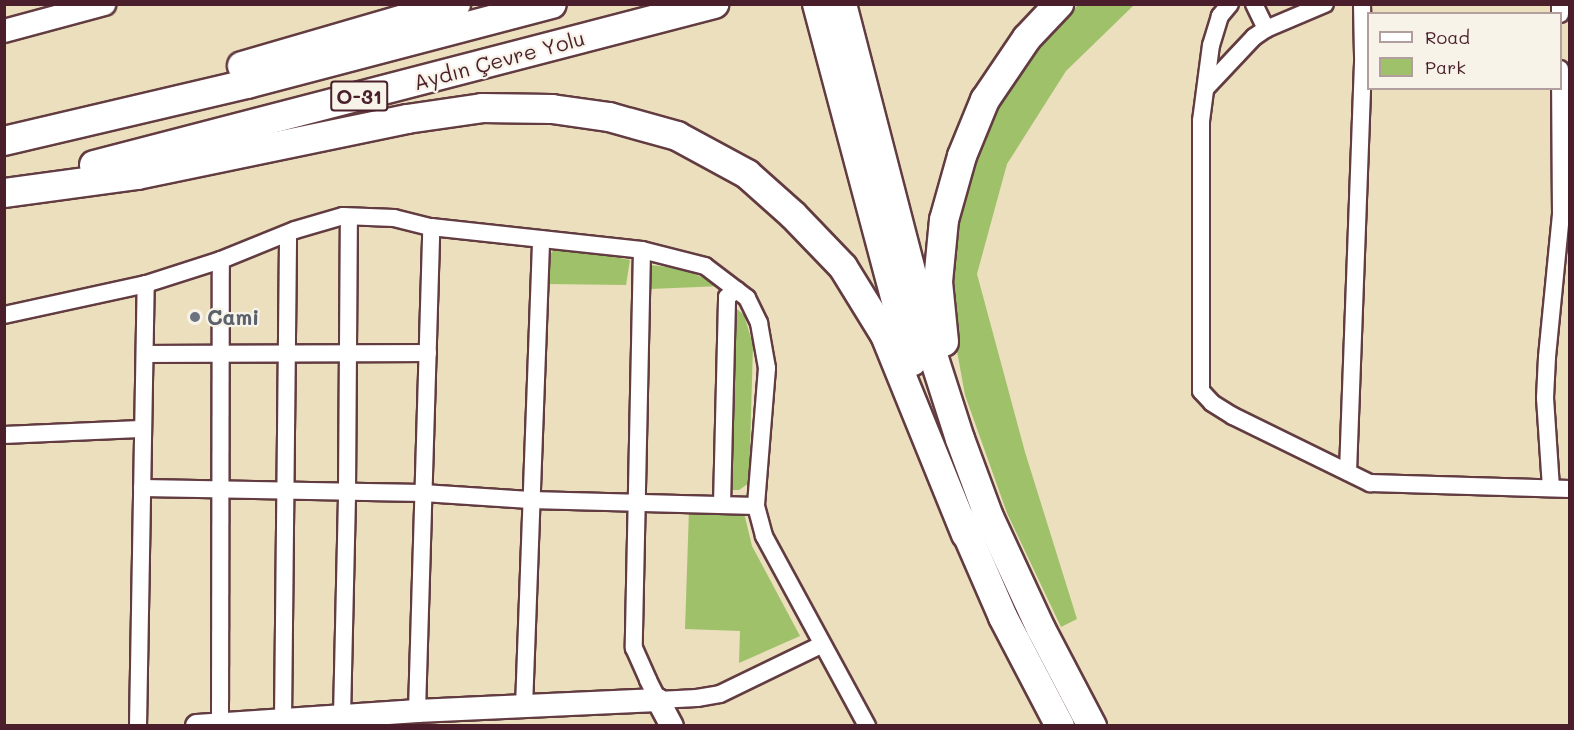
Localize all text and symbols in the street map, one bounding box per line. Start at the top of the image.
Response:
legend [1367,12,1562,90]
street label: Aydın Çevre Yolu [411,25,587,95]
text: Road [1425,25,1470,49]
text: Park [1425,55,1466,79]
road number: O-31 [329,79,389,113]
place label: Cami [207,304,259,330]
marker: Cami [188,310,202,324]

